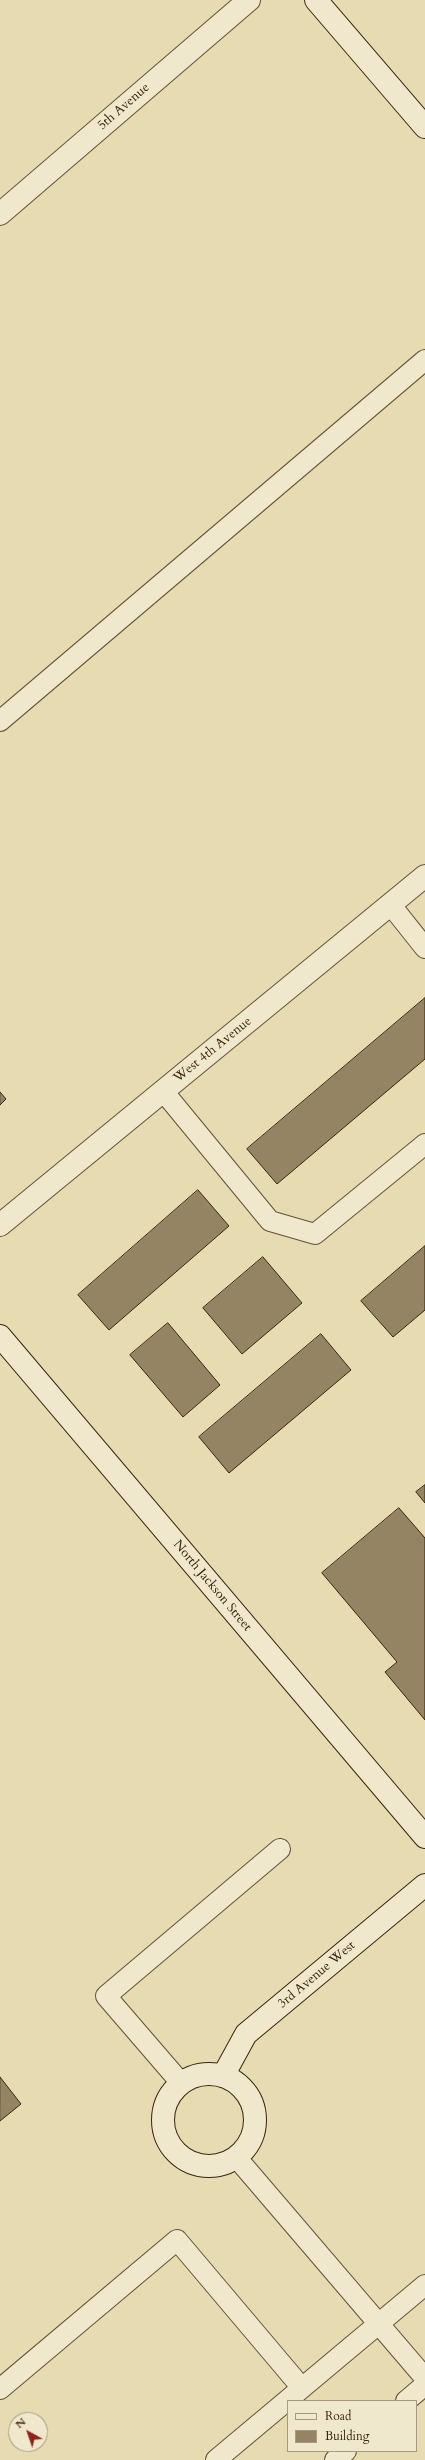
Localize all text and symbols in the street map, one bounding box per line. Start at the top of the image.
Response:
street label: 5th Avenue [95,80,153,134]
street label: West 4th Avenue [171,1014,255,1086]
street label: North Jackson Street [169,1537,255,1635]
street label: 3rd Avenue West [275,1938,359,2012]
legend [287,2400,417,2452]
text: Road [325,2408,351,2424]
north arrow [8,2412,48,2452]
text: N [12,2414,29,2432]
text: Building [325,2428,369,2444]

